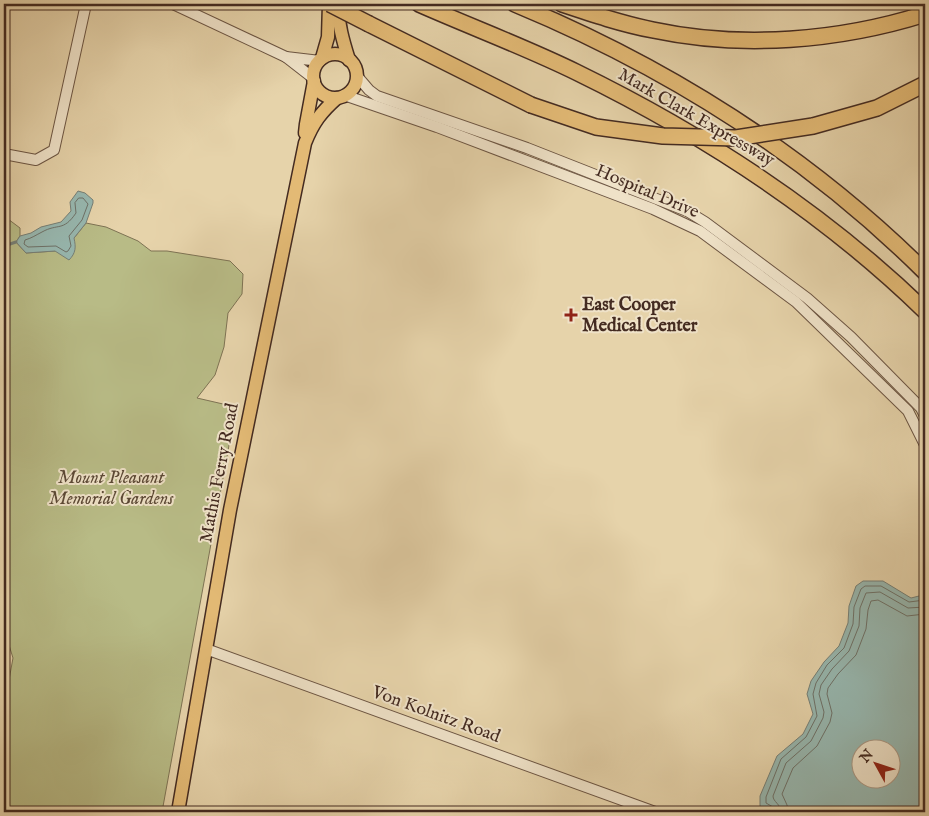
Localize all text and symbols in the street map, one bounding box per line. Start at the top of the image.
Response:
street label: Mark Clark Expressway [614,64,779,172]
street label: Hospital Drive [592,160,702,224]
place label: East Cooper Medical Center [582,294,698,338]
marker: East Cooper Medical Center [564,308,578,322]
street label: Mathis Ferry Road [195,401,245,545]
park label: Mount Pleasant Memorial Gardens [49,467,174,511]
street label: Von Kolnitz Road [368,681,504,749]
north arrow [852,738,902,788]
text: N [855,746,878,767]

